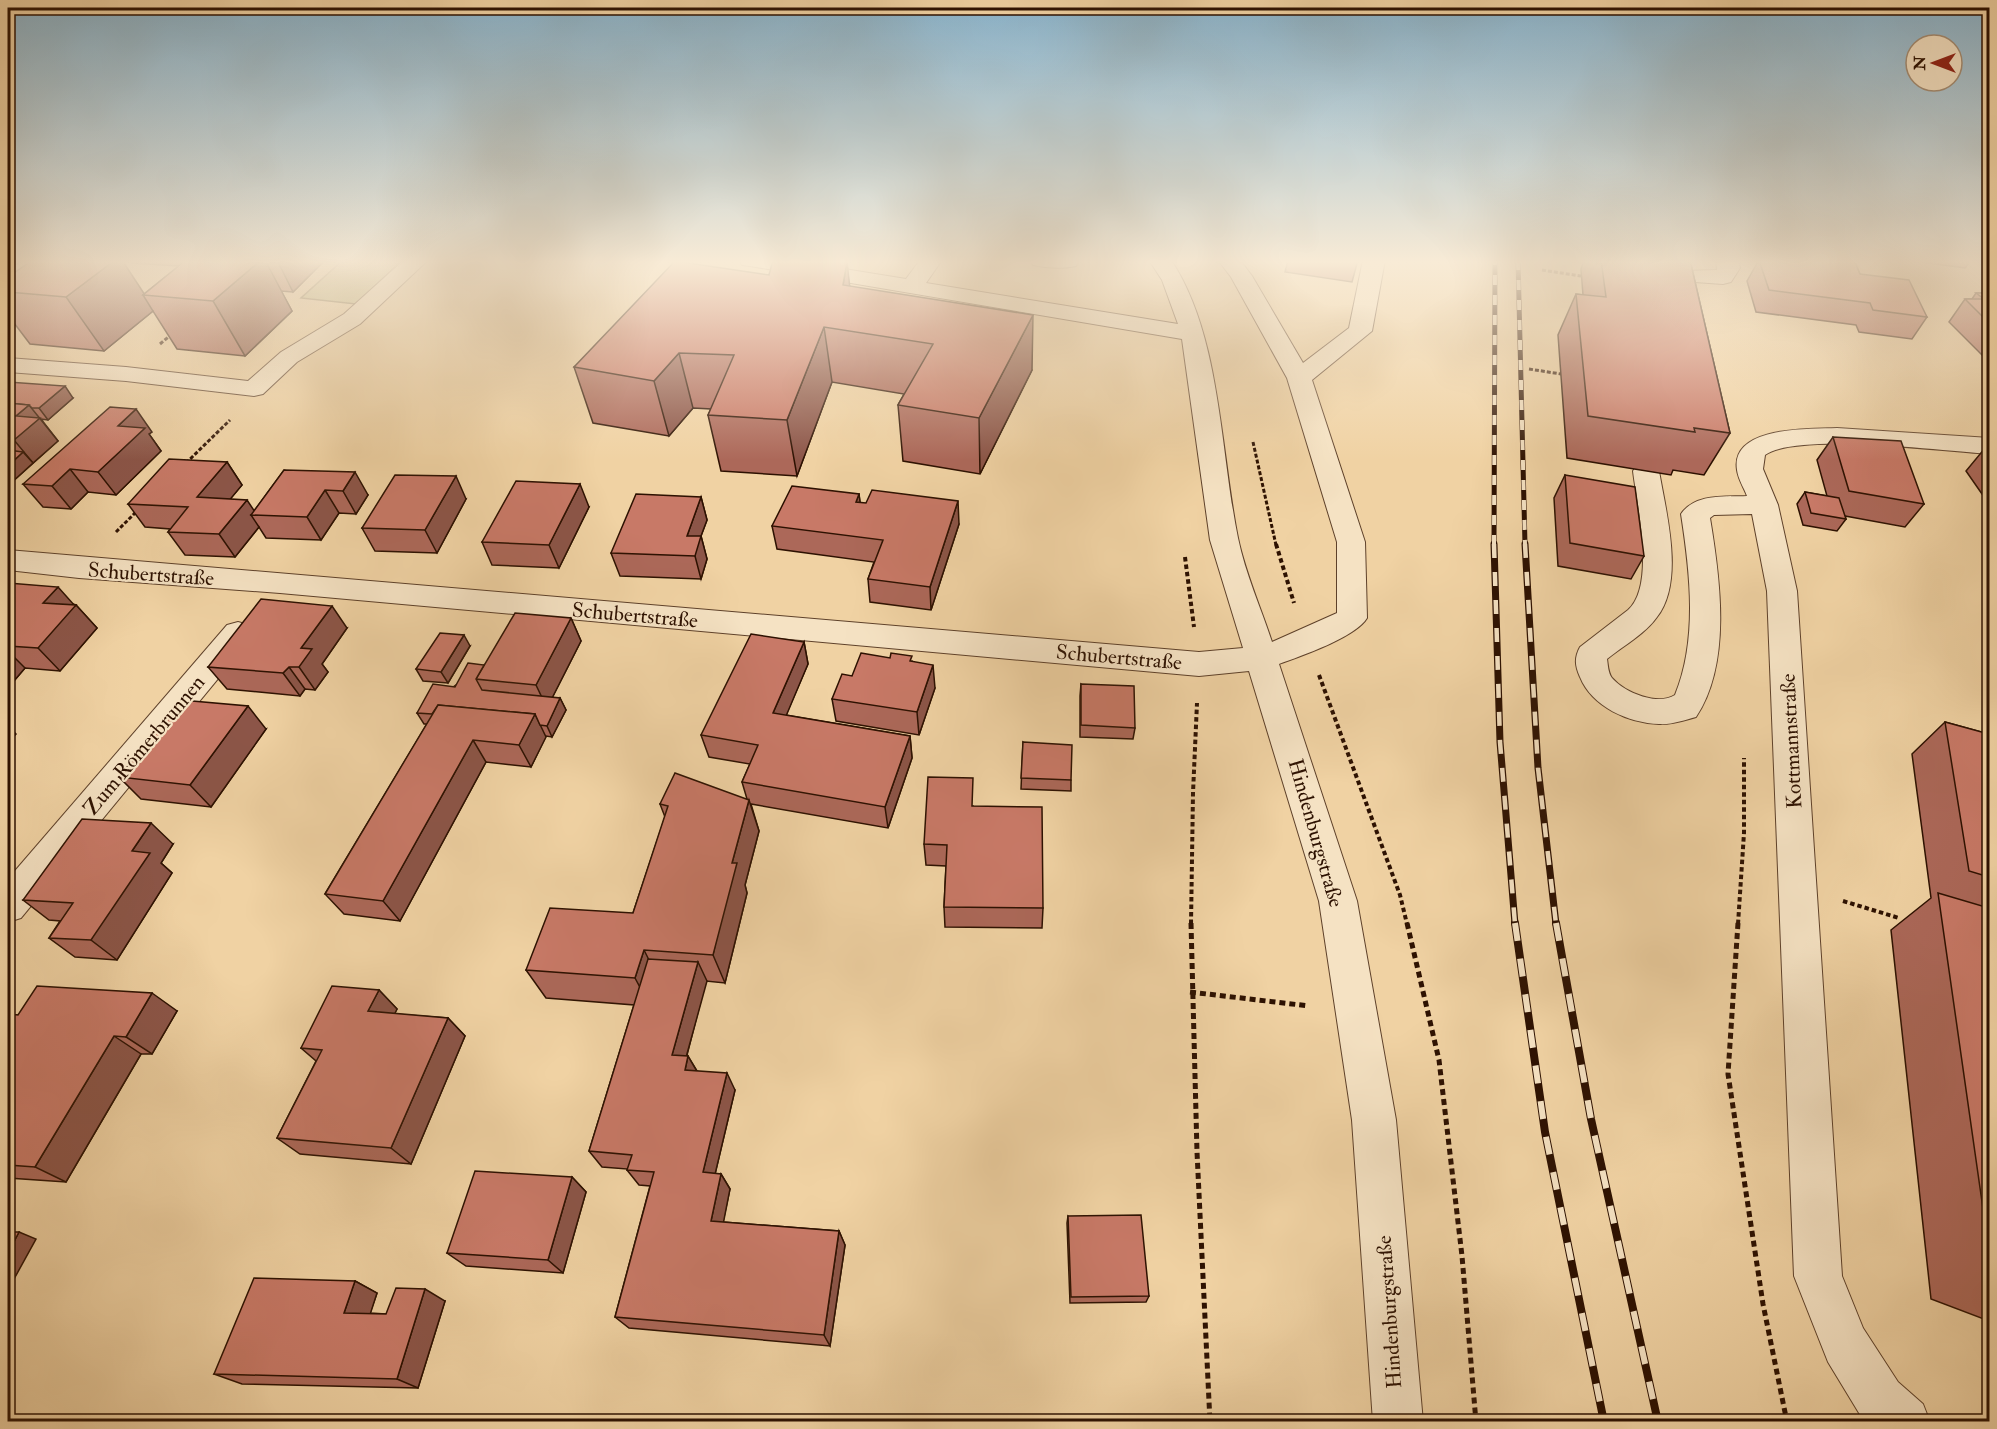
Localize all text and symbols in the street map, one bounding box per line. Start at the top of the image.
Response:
north arrow [1904,33,1964,93]
text: N [1910,55,1930,71]
street label: Schubertstraße [87,557,215,592]
street label: Schubertstraße [571,597,699,634]
street label: Schubertstraße [1055,639,1183,676]
street label: Zum Römerbrunnen [78,669,211,821]
street label: Kottmannstraße [1774,673,1809,809]
street label: Hindenburgstraße [1281,756,1350,911]
street label: Hindenburgstraße [1371,1234,1408,1389]

